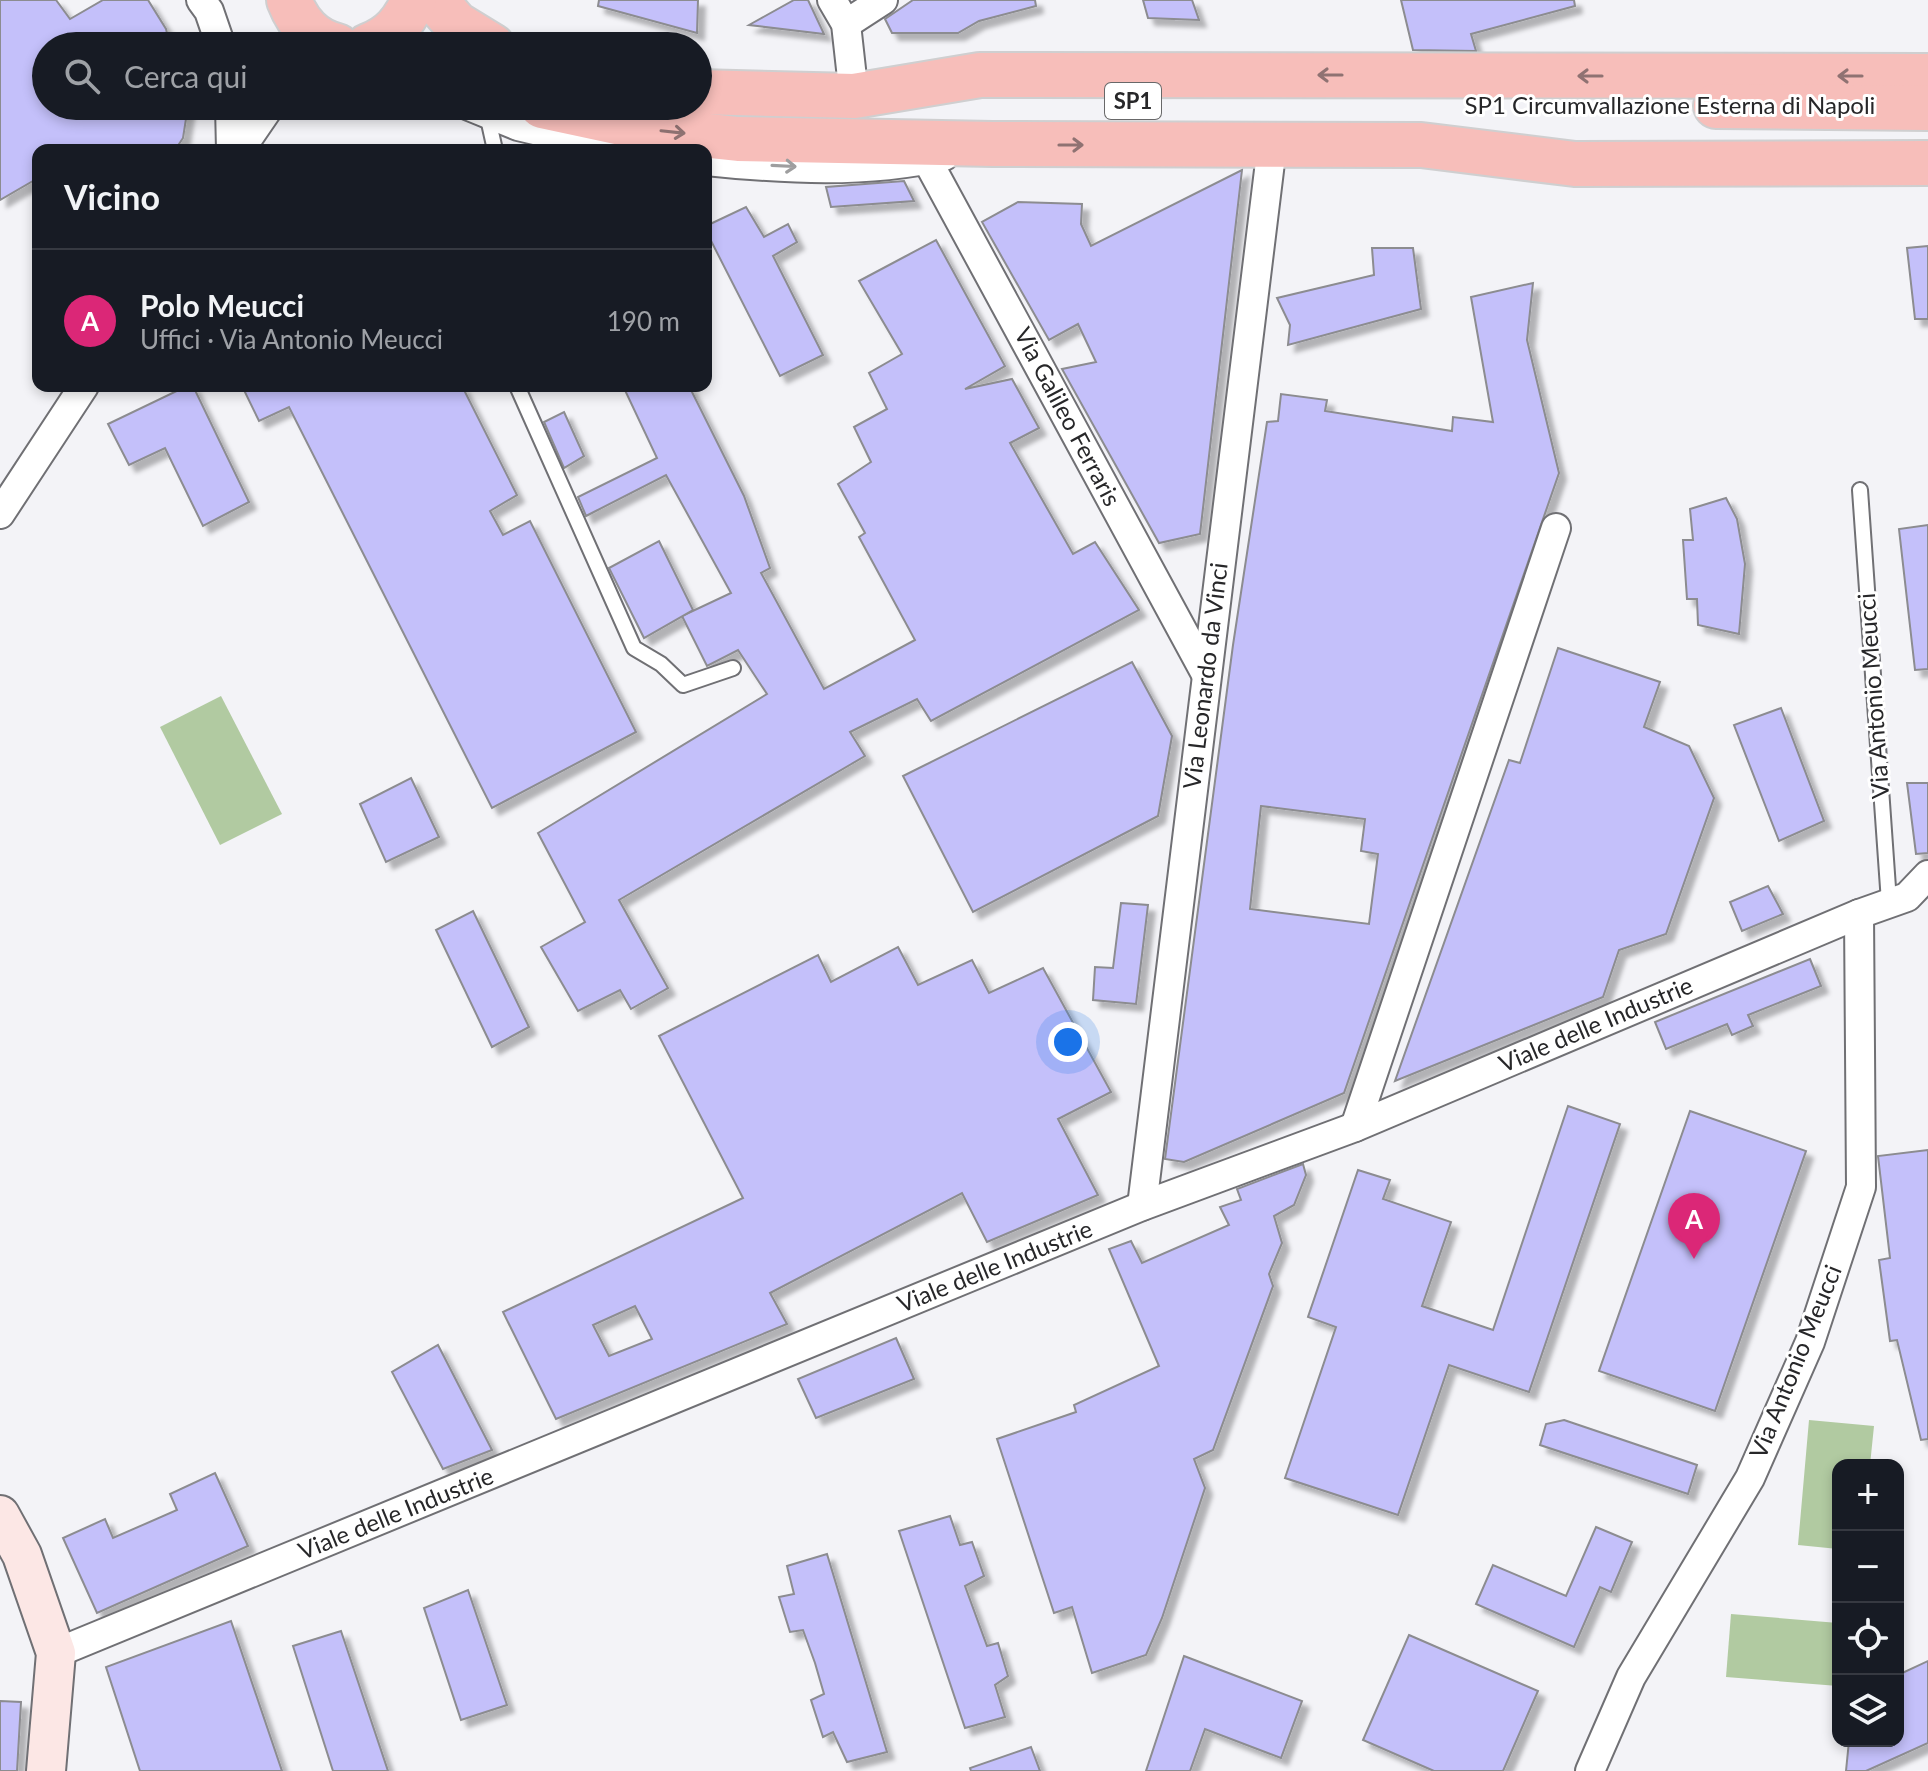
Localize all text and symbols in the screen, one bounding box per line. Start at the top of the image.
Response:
search box [32,32,712,120]
icon: search [60,54,104,98]
text: Cerca qui [124,58,248,94]
one-way arrow [1317,67,1344,83]
one-way arrow [1577,68,1604,84]
one-way arrow [1837,68,1864,84]
road number: SP1 [1105,83,1161,119]
street label: SP1 Circumvallazione Esterna di Napoli [1465,90,1875,119]
one-way arrow [659,125,686,140]
one-way arrow [1057,137,1084,153]
one-way arrow [770,159,797,174]
text: Vicino [64,176,160,217]
text: Polo Meucci [140,287,304,323]
text: A [81,305,99,337]
text: 190 m [607,305,680,337]
street label: Via Galileo Ferraris [1009,322,1128,511]
text: Uffici · Via Antonio Meucci [140,323,443,355]
street label: Via Leonardo da Vinci [1176,561,1233,791]
street label: Via Antonio Meucci [1851,592,1894,800]
street label: Viale delle Industrie [1494,970,1697,1078]
your location [1048,1022,1088,1062]
pin: A [1668,1193,1720,1259]
street label: Viale delle Industrie [893,1213,1096,1318]
street label: Via Antonio Meucci [1743,1260,1847,1462]
map controls [1832,1459,1904,1747]
button: + [1832,1459,1904,1531]
street label: Viale delle Industrie [294,1460,497,1565]
button: − [1832,1531,1904,1603]
button: locate [1832,1603,1904,1675]
button: layers [1832,1675,1904,1747]

